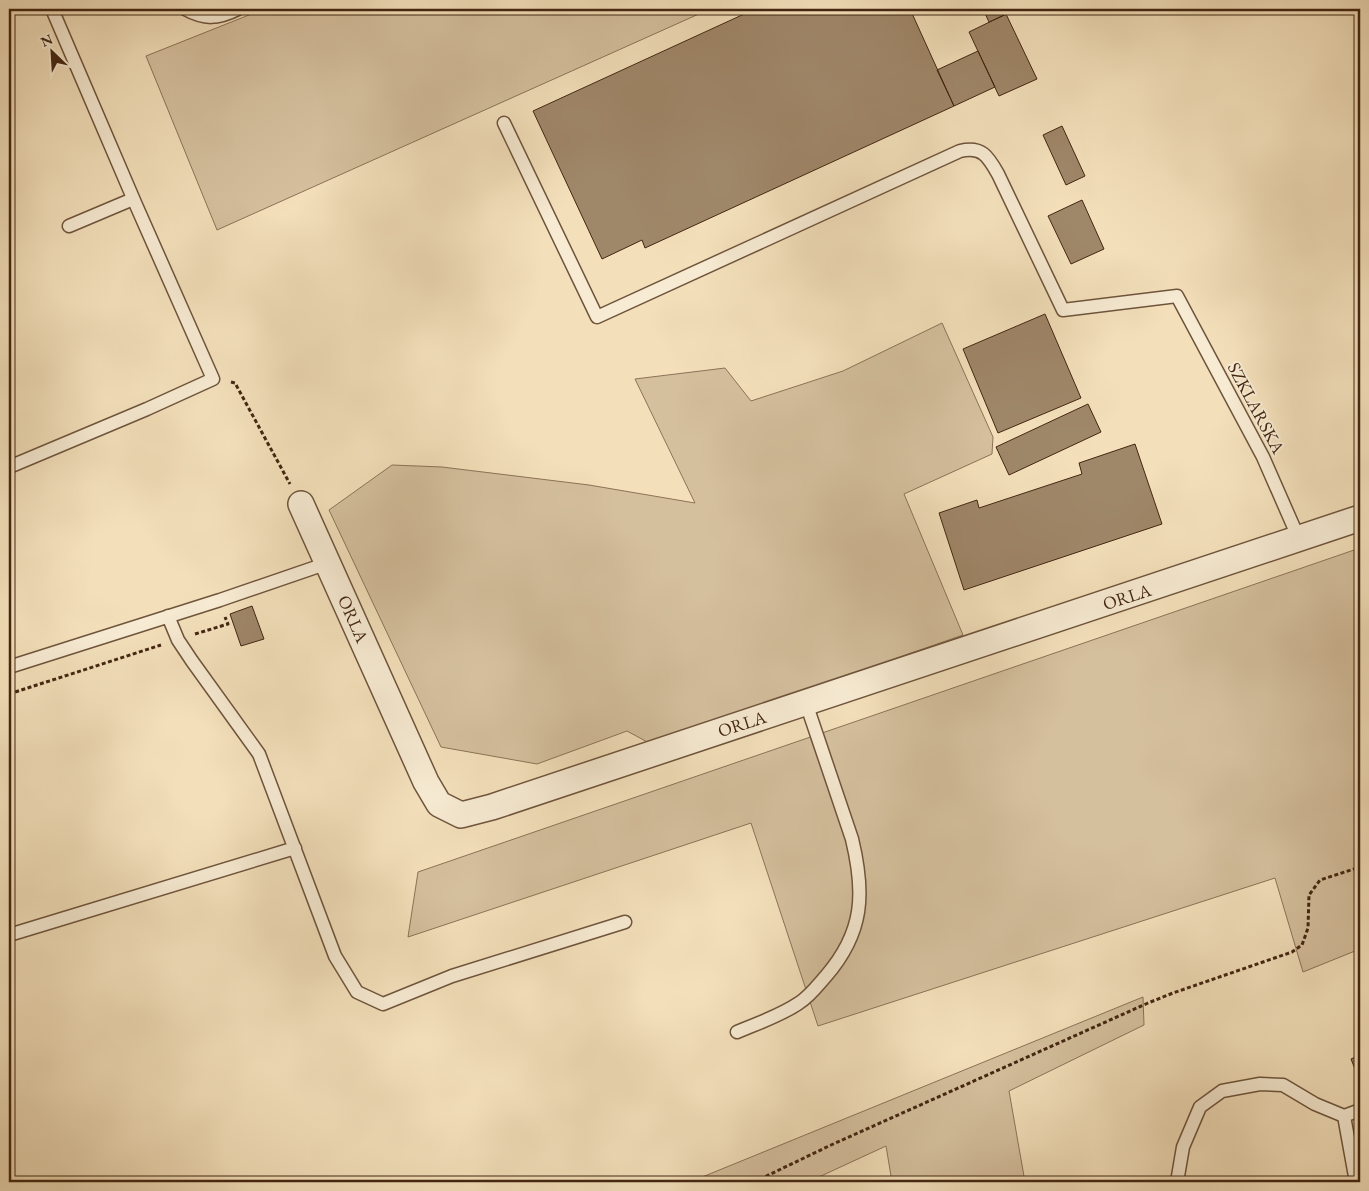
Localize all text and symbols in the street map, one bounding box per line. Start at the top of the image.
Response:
north arrow [28,28,78,78]
text: N [38,29,56,51]
street label: SZKLARSKA [1223,358,1290,458]
street label: ORLA [1100,578,1154,615]
street label: ORLA [333,591,374,647]
street label: ORLA [715,705,769,742]

